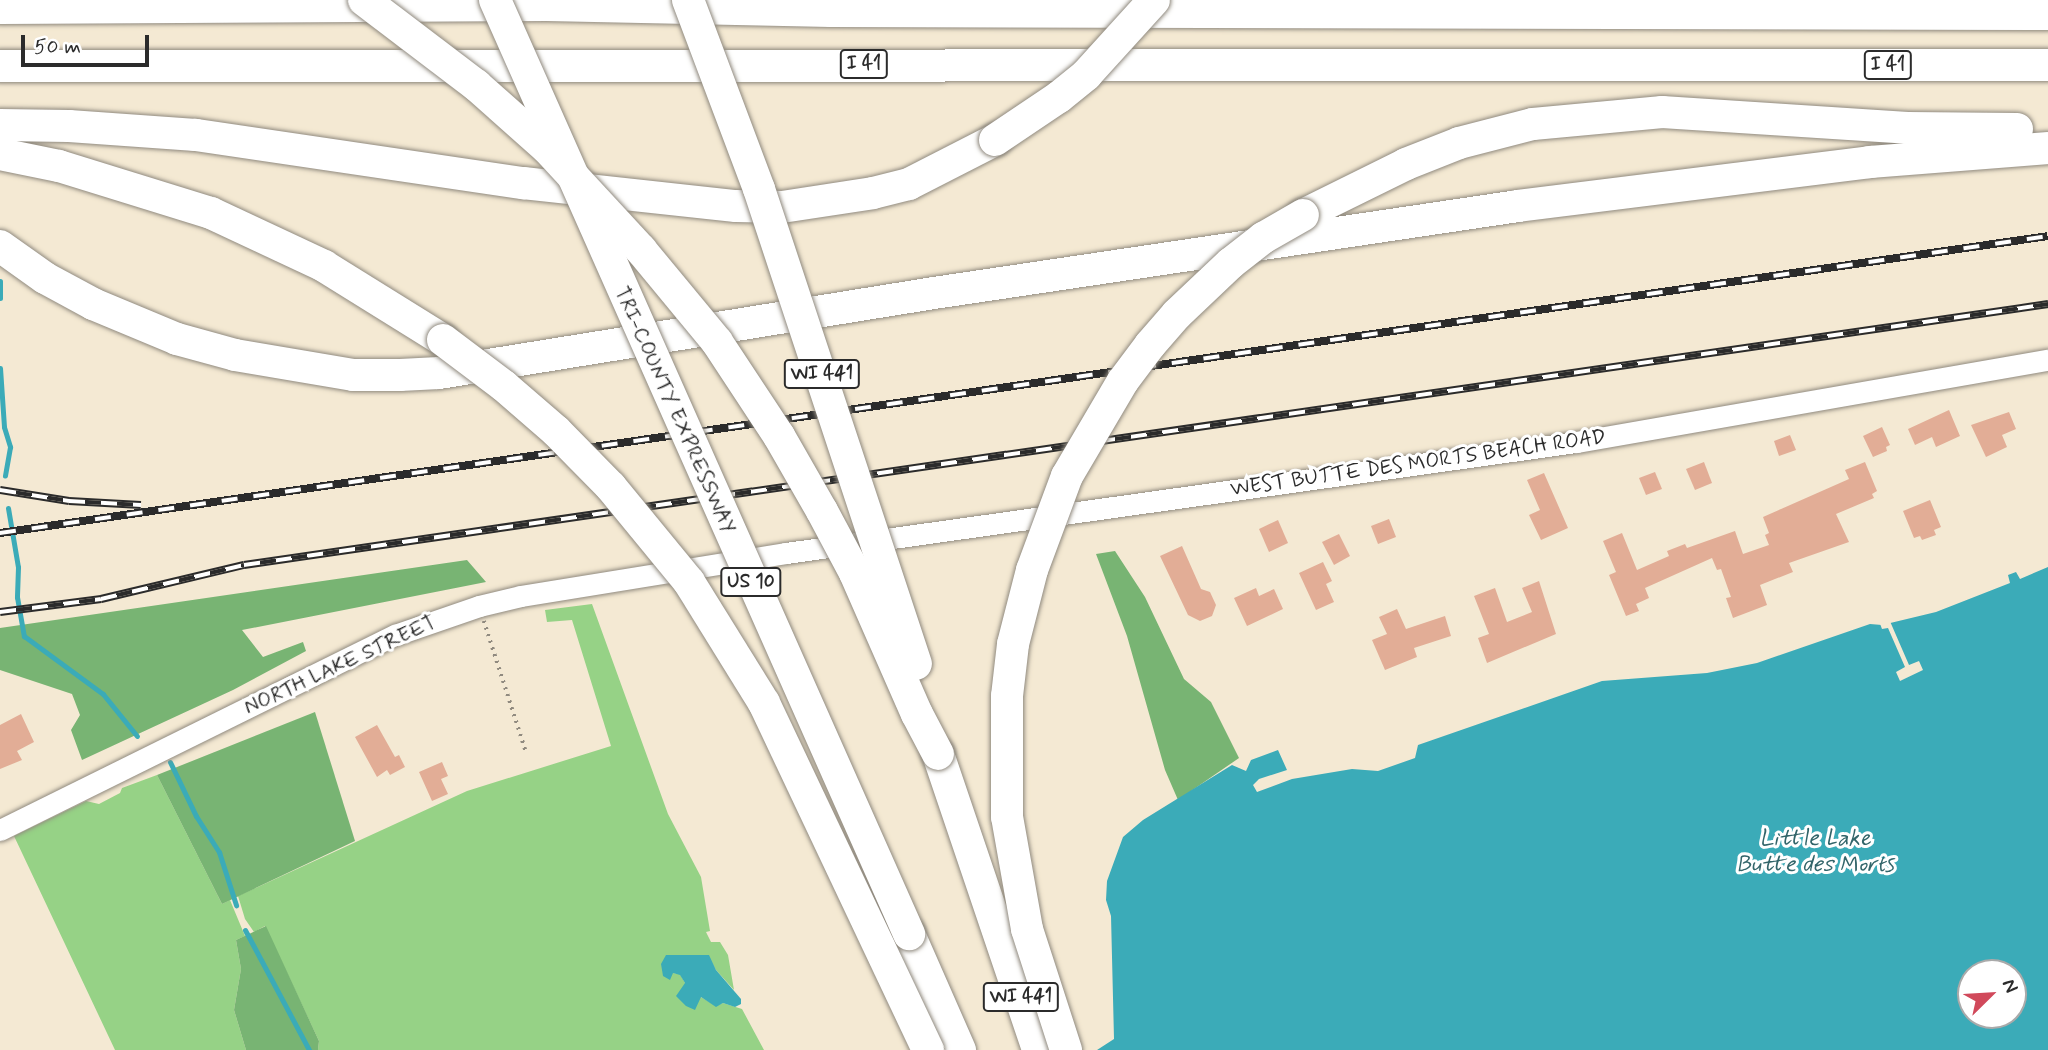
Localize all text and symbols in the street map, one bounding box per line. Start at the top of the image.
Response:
scale bar [24,21,152,65]
text: 50 m [34,33,81,61]
road number: I 41 [840,48,888,80]
road number: I 41 [1864,50,1912,80]
street label: TRI-COUNTY EXPRESSWAY [609,283,741,537]
road number: WI 441 [784,358,860,390]
street label: WEST BUTTE DES MORTS BEACH ROAD [1228,424,1608,502]
road number: US 10 [720,566,782,597]
street label: NORTH LAKE STREET [238,609,442,721]
water label: Little Lake Butte des Morts [1733,825,1897,879]
north arrow [1957,959,2027,1029]
text: N [1996,975,2024,997]
road number: WI 441 [982,981,1060,1012]

